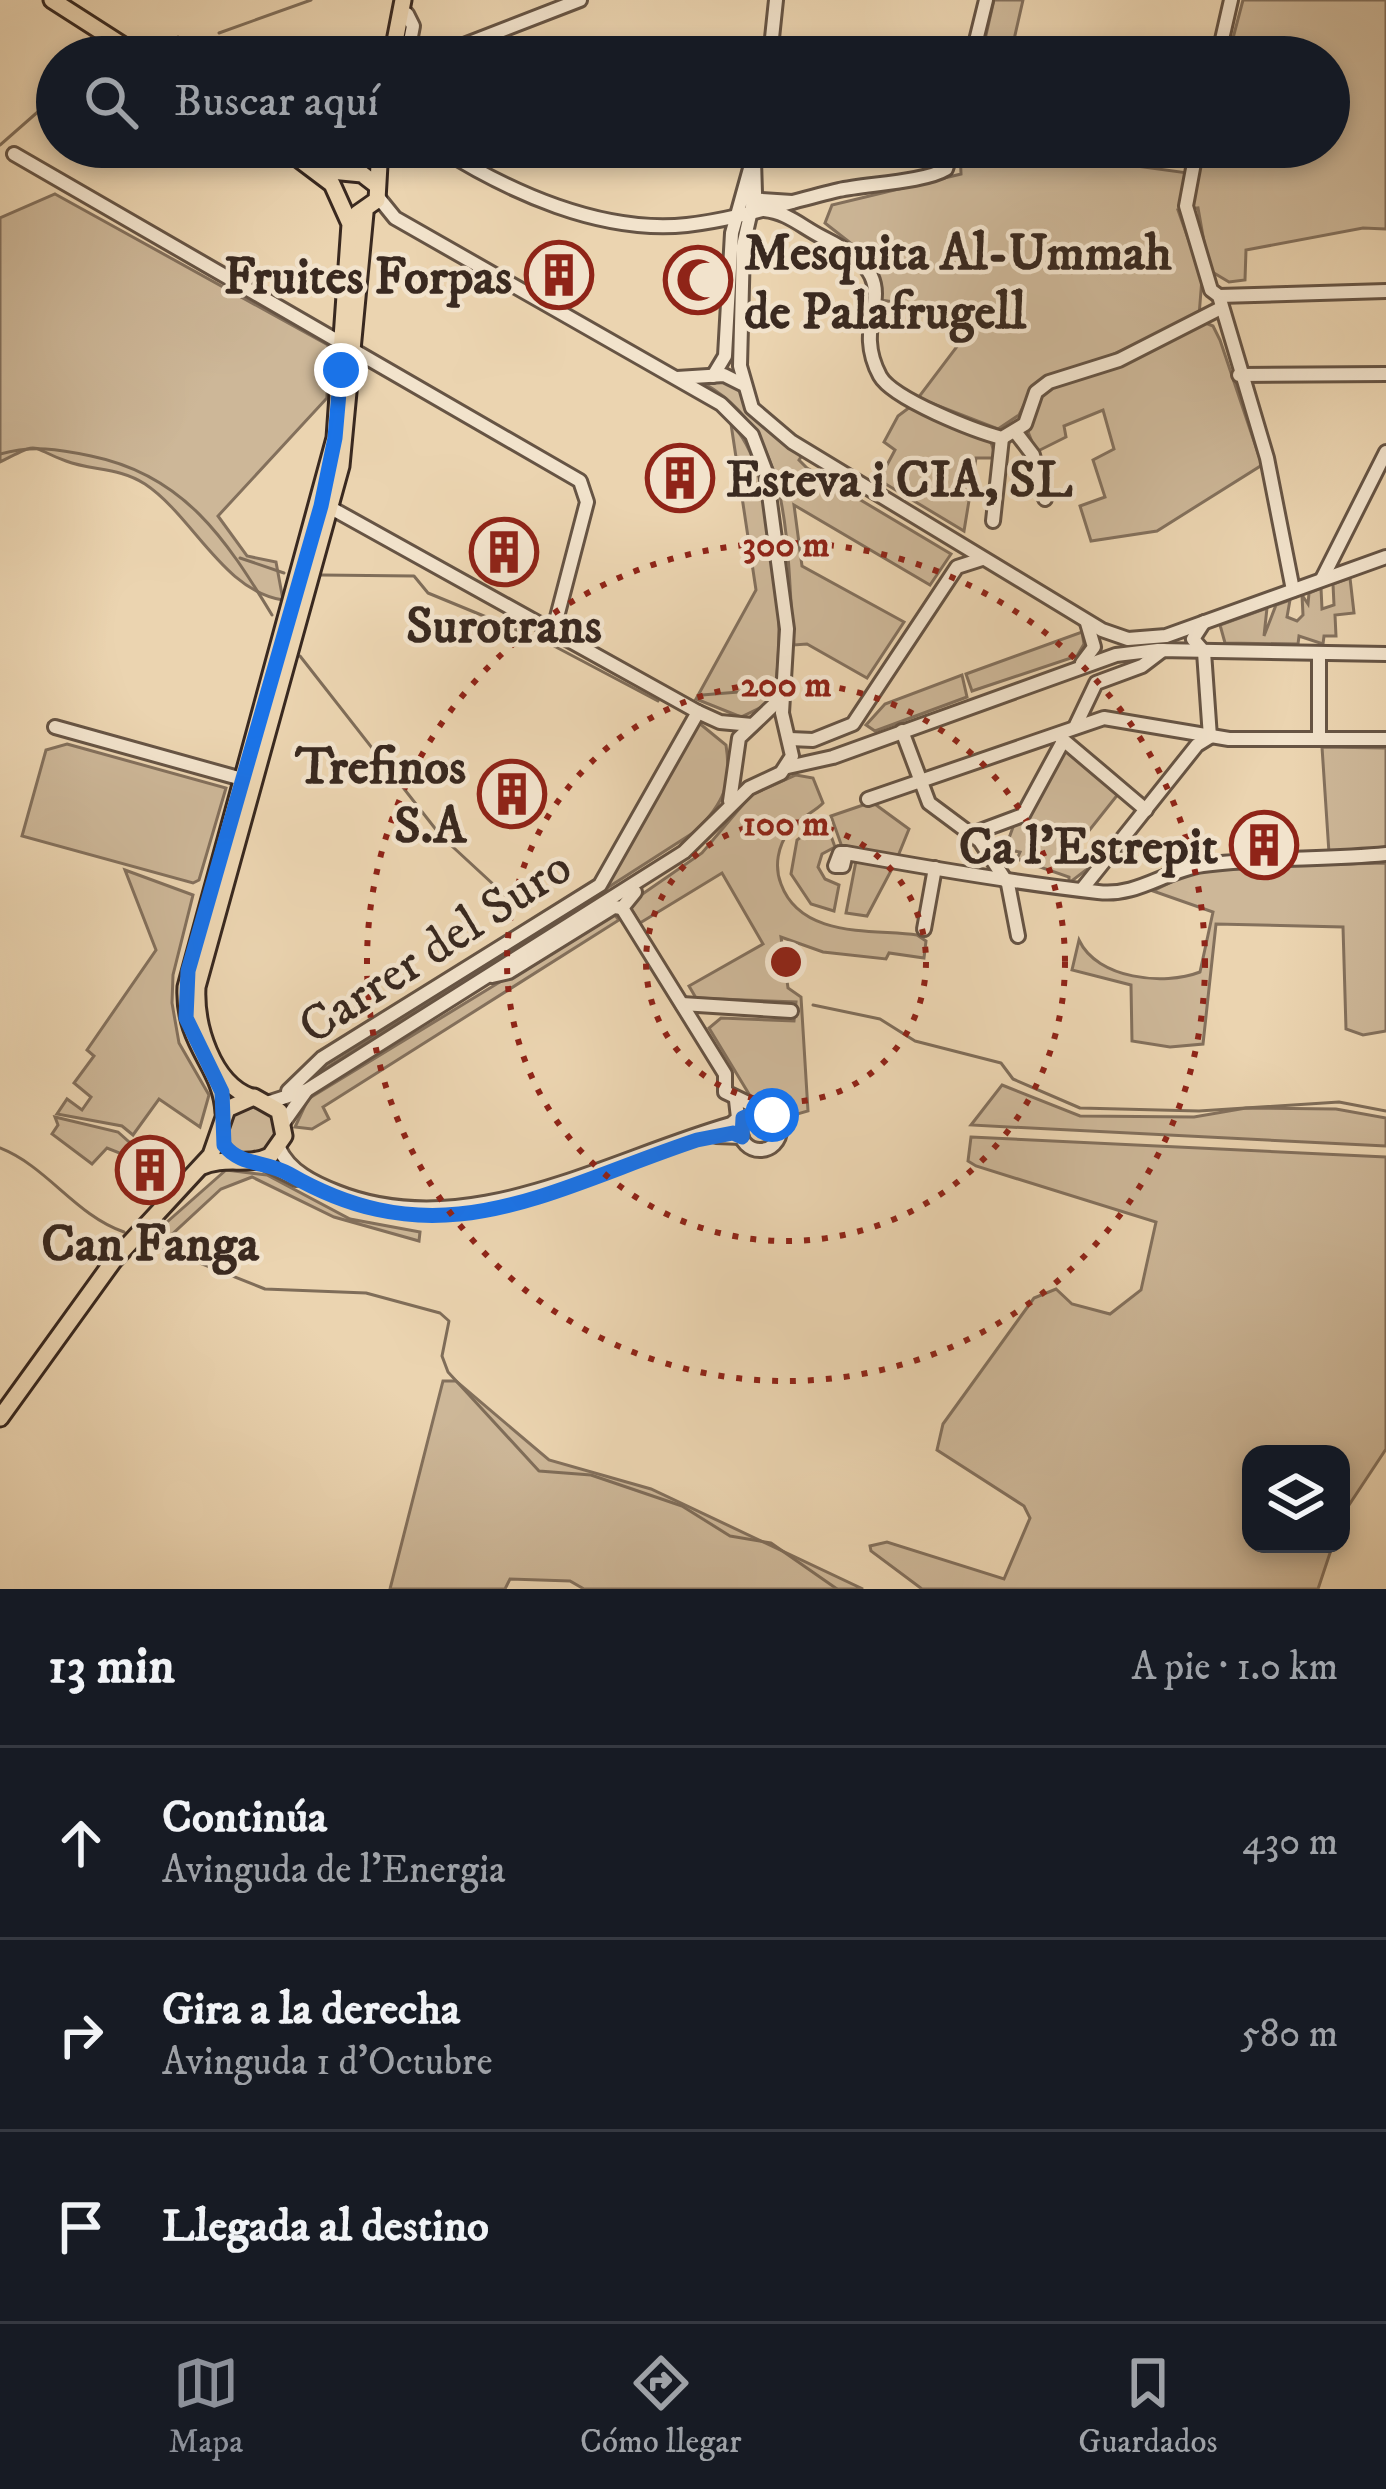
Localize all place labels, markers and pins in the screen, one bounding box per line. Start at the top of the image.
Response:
place label: Mesquita Al-Ummah de Palafrugell [744,222,1172,345]
building icon: Fruites Forpas [524,240,594,310]
mosque icon: Mesquita Al-Ummah de Palafrugell [663,245,733,315]
place label: Fruites Forpas [224,246,512,310]
building icon: Esteva i CIA, SL [645,443,715,513]
place label: Esteva i CIA, SL [726,449,1073,513]
building icon: Surotrans [469,517,539,587]
place label: Surotrans [406,595,602,659]
place label: Trefinos S.A [294,736,468,859]
building icon: Trefinos S.A [477,759,547,829]
building icon: Ca l'Estrepit [1229,810,1299,880]
place label: Ca l'Estrepit [959,816,1219,880]
centre of rings [765,941,807,983]
building icon: Can Fanga [115,1135,185,1205]
place label: Can Fanga [41,1213,260,1277]

